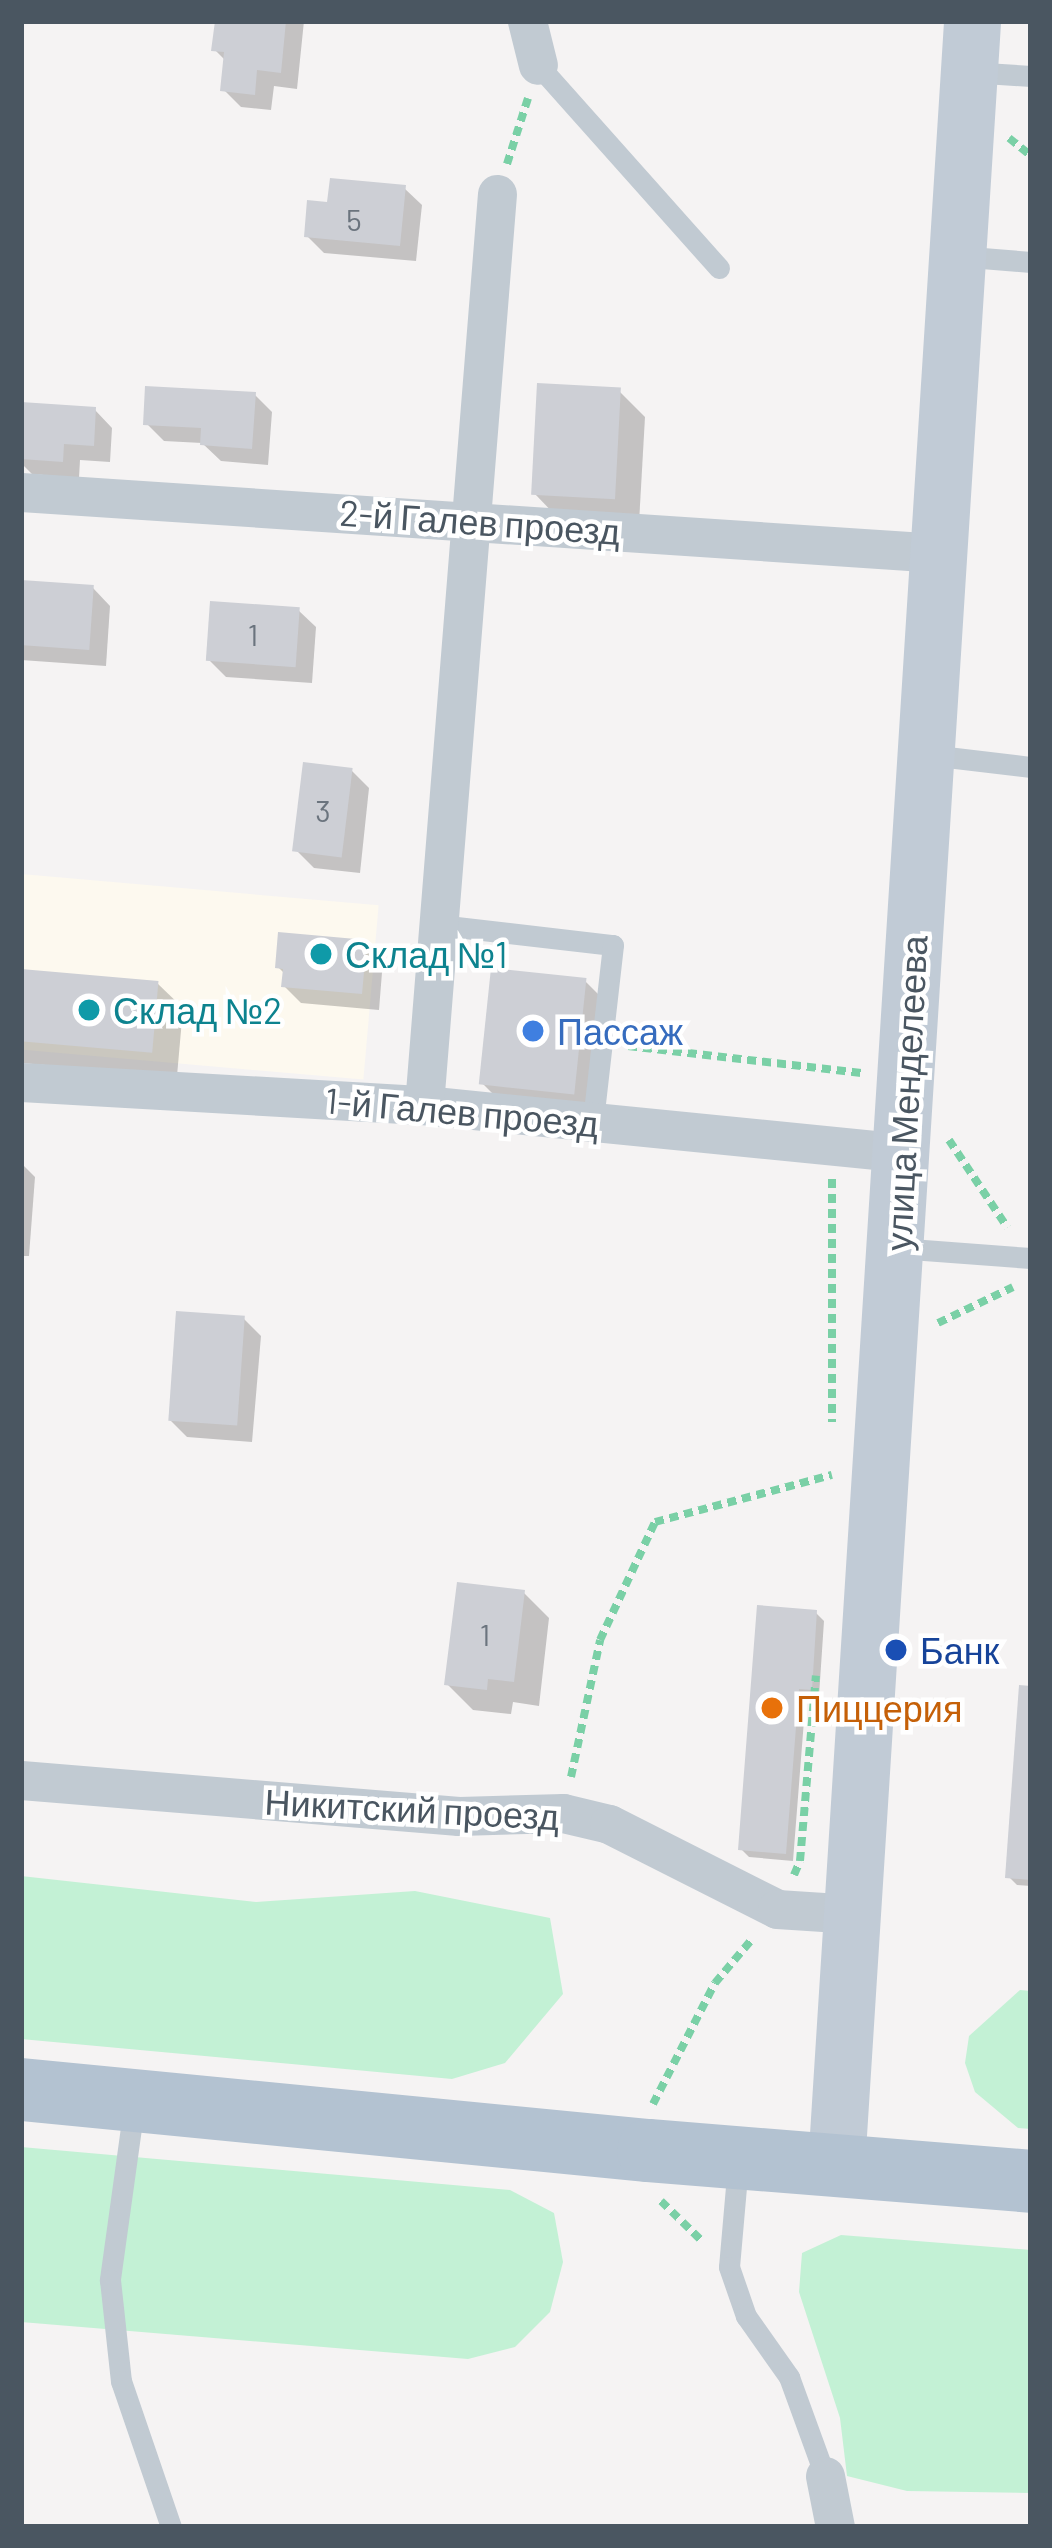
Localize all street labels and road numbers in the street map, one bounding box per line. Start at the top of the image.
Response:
street label: 2-й Галев проезд [338,490,622,552]
street label: улица Менделеева [875,934,935,1252]
street label: 1-й Галев проезд [323,1078,601,1144]
street label: Никитский проезд [264,1779,560,1837]

